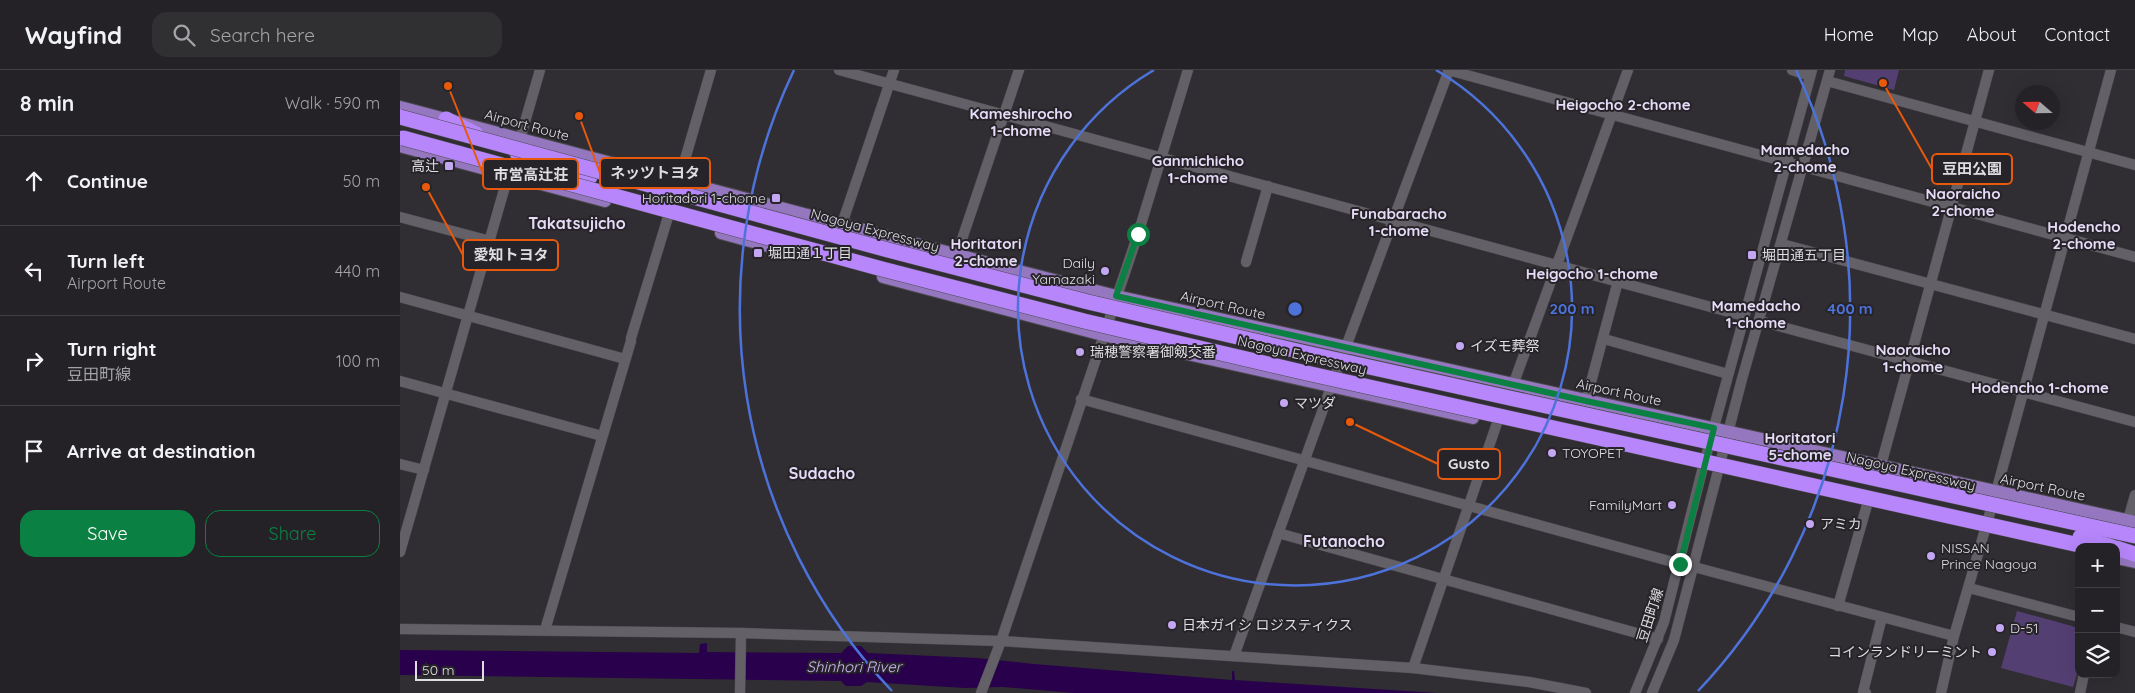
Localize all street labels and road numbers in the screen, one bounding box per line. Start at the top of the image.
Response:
street label: Airport Route [483,105,571,145]
street label: Nagoya Expressway [809,204,941,256]
street label: Airport Route [1179,286,1267,324]
street label: Nagoya Expressway [1236,331,1368,379]
street label: Airport Route [1575,374,1663,410]
street label: Nagoya Expressway [1845,447,1977,495]
street label: Airport Route [1999,469,2087,505]
street label: 豆田町線 [1633,586,1667,644]

